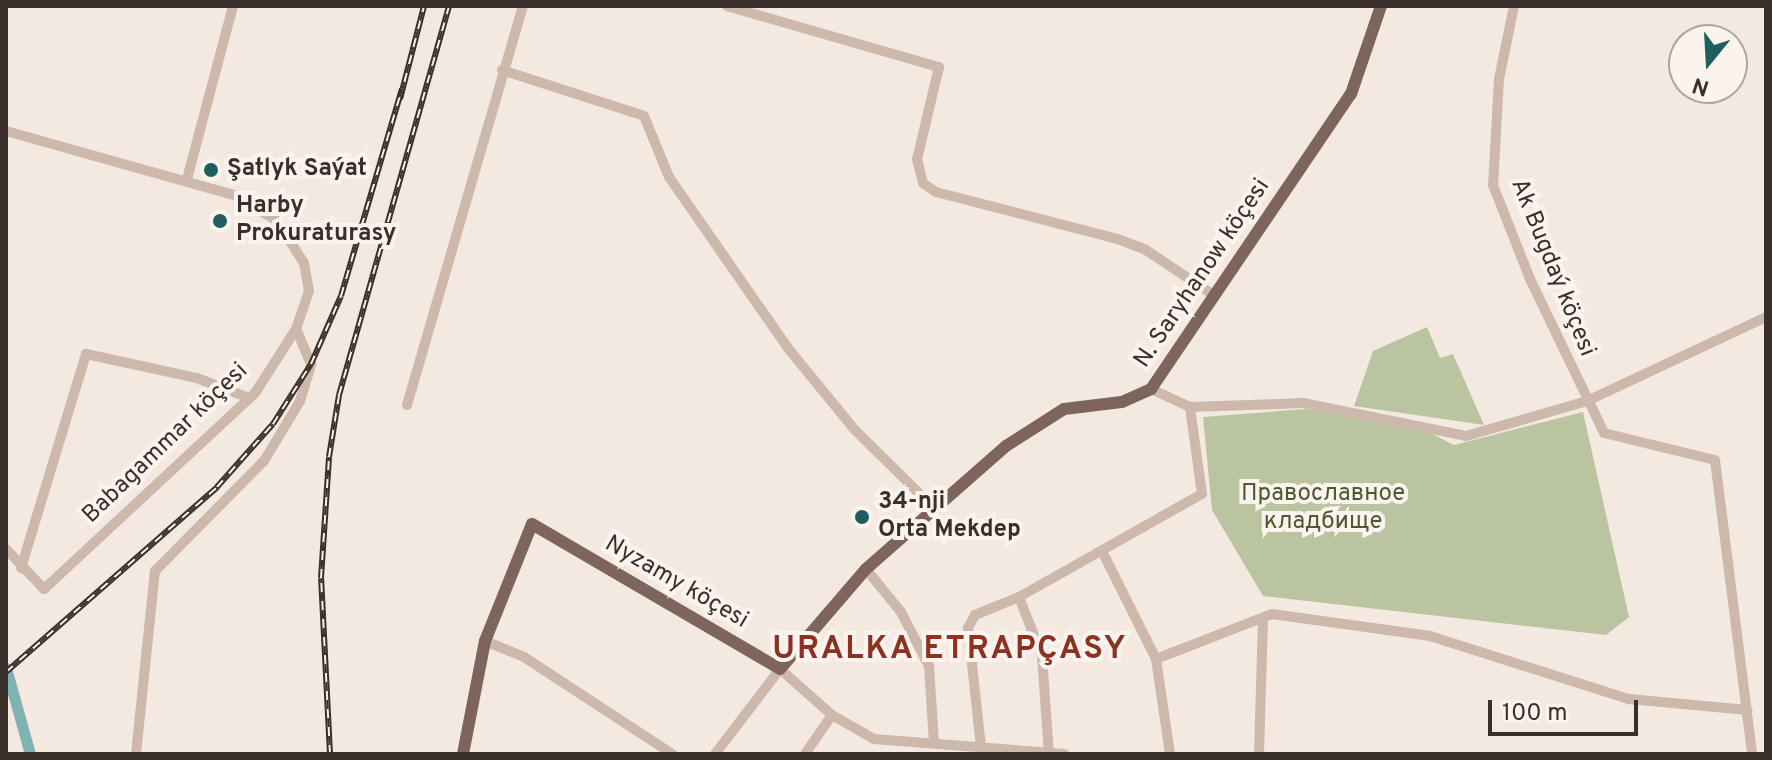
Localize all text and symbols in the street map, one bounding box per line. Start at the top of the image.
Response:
north arrow [1668,24,1748,104]
text: N [1689,70,1713,101]
place label: Şatlyk Saýat [227,156,367,184]
marker: Şatlyk Saýat [202,161,220,179]
street label: N. Saryhanow köçesi [1129,174,1277,374]
street label: Ak Bugdaý köçesi [1503,175,1601,361]
place label: Harby Prokuraturasy [236,193,396,249]
marker: Harby Prokuraturasy [211,212,229,230]
street label: Babagammar köçesi [77,358,255,530]
park label: Православное кладбище [1241,481,1405,537]
place label: 34-nji Orta Mekdep [878,489,1021,545]
marker: 34-nji Orta Mekdep [853,508,871,526]
street label: Nyzamy köçesi [599,530,753,636]
district label: URALKA ETRAPÇASY [772,631,1128,669]
scale bar [1492,684,1642,734]
text: 100 m [1502,699,1568,729]

